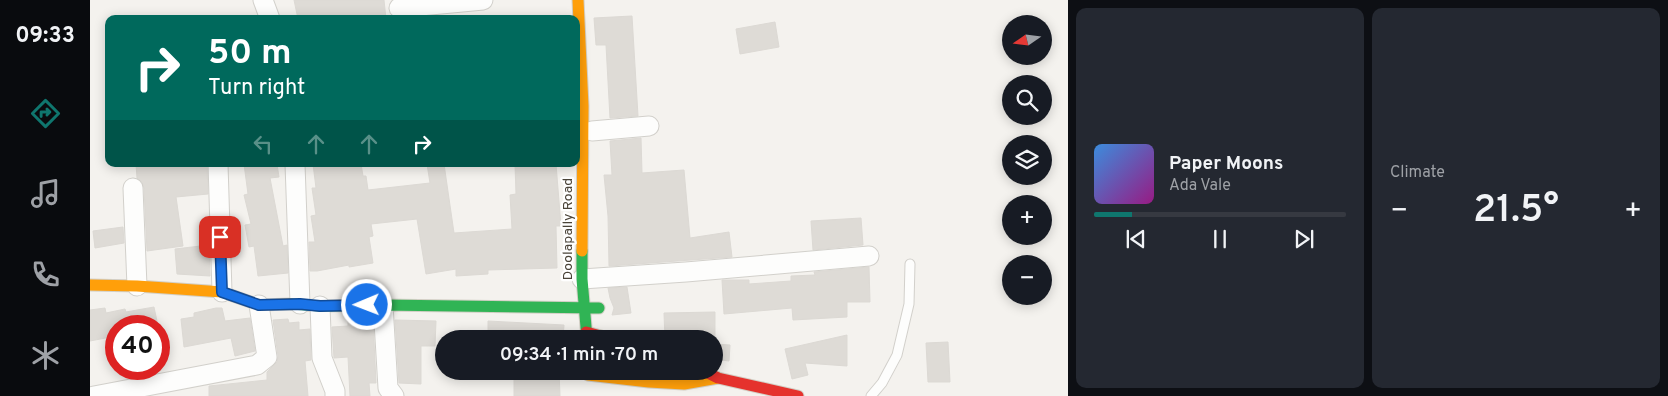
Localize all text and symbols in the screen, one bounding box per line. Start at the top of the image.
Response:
north arrow [1002,15,1052,65]
map controls [1002,15,1052,305]
text: 09:33 [15,23,75,50]
text: 50 m [208,32,292,76]
icon: right [125,35,190,100]
text: Turn right [208,75,305,102]
button: search [1002,75,1052,125]
icon: directions [28,96,63,131]
icon: left [249,130,277,158]
icon: ahead [302,130,330,158]
icon: ahead [355,130,383,158]
icon: right [408,130,436,158]
button: layers [1002,135,1052,185]
text: Paper Moons [1169,152,1283,176]
text: Climate [1390,163,1445,183]
icon: music [28,176,63,211]
text: Ada Vale [1169,176,1231,196]
street label: Doolapally Road [560,178,577,280]
text: 21.5° [1473,187,1559,236]
text: − [1390,194,1408,230]
text: + [1624,194,1642,230]
button: + [1002,195,1052,245]
pin [199,216,241,258]
icon: arrive [206,223,234,251]
icon: previous [1122,225,1150,253]
icon: pause [1206,225,1234,253]
icon: next [1290,225,1318,253]
button: − [1002,255,1052,305]
icon: phone [28,257,63,292]
position arrow [340,278,392,330]
speed limit sign: 40 [105,315,170,380]
icon: climate [28,338,63,373]
text: 09:34 · 1 min · 70 m [500,343,658,367]

